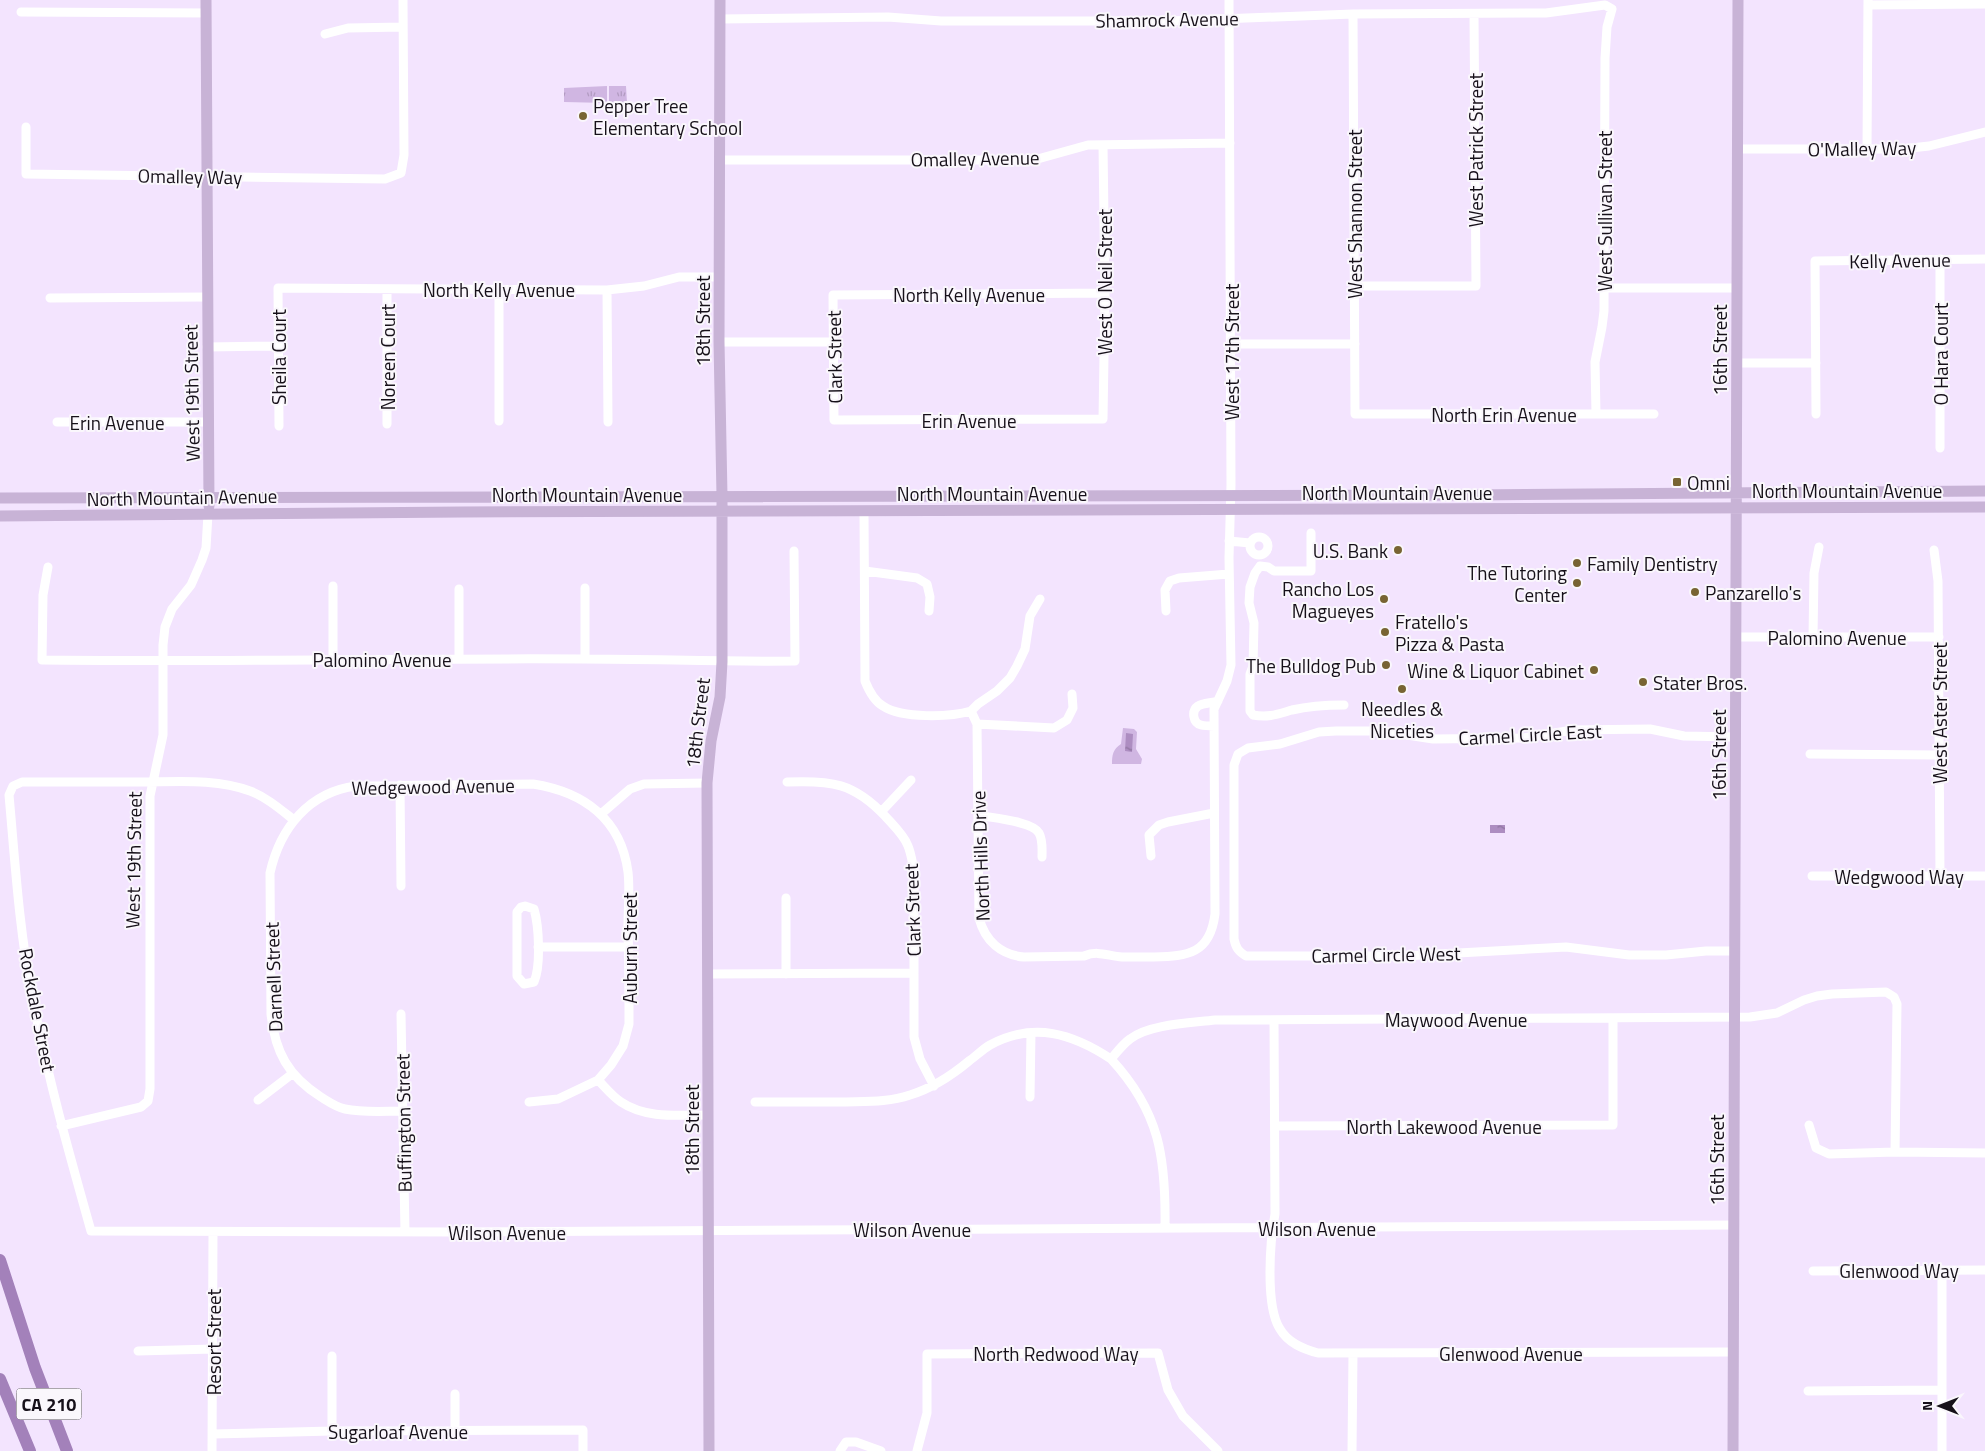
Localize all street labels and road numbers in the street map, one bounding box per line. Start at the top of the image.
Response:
street label: Shamrock Avenue [1095,3,1239,35]
street label: West Patrick Street [1461,72,1490,227]
street label: West Shannon Street [1340,129,1369,299]
street label: West Sullivan Street [1590,130,1619,291]
street label: O'Malley Way [1807,133,1917,163]
street label: Omalley Avenue [910,142,1040,174]
street label: Omalley Way [137,161,243,191]
street label: West O Neil Street [1090,208,1119,355]
street label: Kelly Avenue [1849,245,1951,275]
street label: North Kelly Avenue [423,275,575,304]
street label: 18th Street [688,275,717,367]
street label: North Kelly Avenue [893,280,1045,309]
street label: West 17th Street [1217,283,1246,421]
street label: O Hara Court [1926,302,1955,405]
street label: Noreen Court [373,304,402,410]
street label: 16th Street [1705,304,1734,396]
street label: Sheila Court [264,309,293,405]
street label: Clark Street [819,310,849,404]
street label: West 19th Street [175,324,207,462]
street label: North Erin Avenue [1431,400,1577,429]
street label: Erin Avenue [921,406,1017,435]
street label: Erin Avenue [69,408,165,437]
street label: North Mountain Avenue [1752,476,1942,505]
street label: North Mountain Avenue [1302,478,1492,507]
street label: North Mountain Avenue [897,479,1087,508]
street label: North Mountain Avenue [492,480,682,509]
street label: North Mountain Avenue [86,481,278,513]
street label: Palomino Avenue [1767,623,1907,652]
street label: West Aster Street [1925,642,1954,784]
street label: Palomino Avenue [312,645,452,674]
street label: 18th Street [677,676,717,770]
street label: 16th Street [1704,709,1733,801]
street label: Carmel Circle East [1458,716,1603,752]
street label: Wedgewood Avenue [351,770,515,802]
street label: North Hills Drive [963,790,997,922]
street label: West 19th Street [117,791,149,929]
street label: Wedgwood Way [1834,862,1964,891]
street label: Clark Street [896,863,928,957]
street label: Auburn Street [615,892,644,1004]
street label: Darnell Street [257,921,289,1033]
street label: Carmel Circle West [1311,938,1461,970]
street label: Rockdale Street [12,946,64,1075]
street label: Maywood Avenue [1385,1005,1527,1034]
street label: Buffington Street [387,1053,419,1193]
street label: 18th Street [677,1084,706,1176]
street label: North Lakewood Avenue [1346,1112,1542,1141]
street label: 16th Street [1702,1114,1731,1206]
street label: Wilson Avenue [1258,1214,1376,1243]
street label: Wilson Avenue [853,1215,971,1244]
street label: Wilson Avenue [448,1218,566,1247]
street label: Glenwood Way [1839,1256,1959,1285]
street label: Resort Street [199,1288,228,1395]
street label: North Redwood Way [973,1339,1139,1368]
street label: Glenwood Avenue [1439,1339,1583,1368]
road number: CA 210 [17,1388,82,1420]
street label: Sugarloaf Avenue [328,1417,468,1446]

